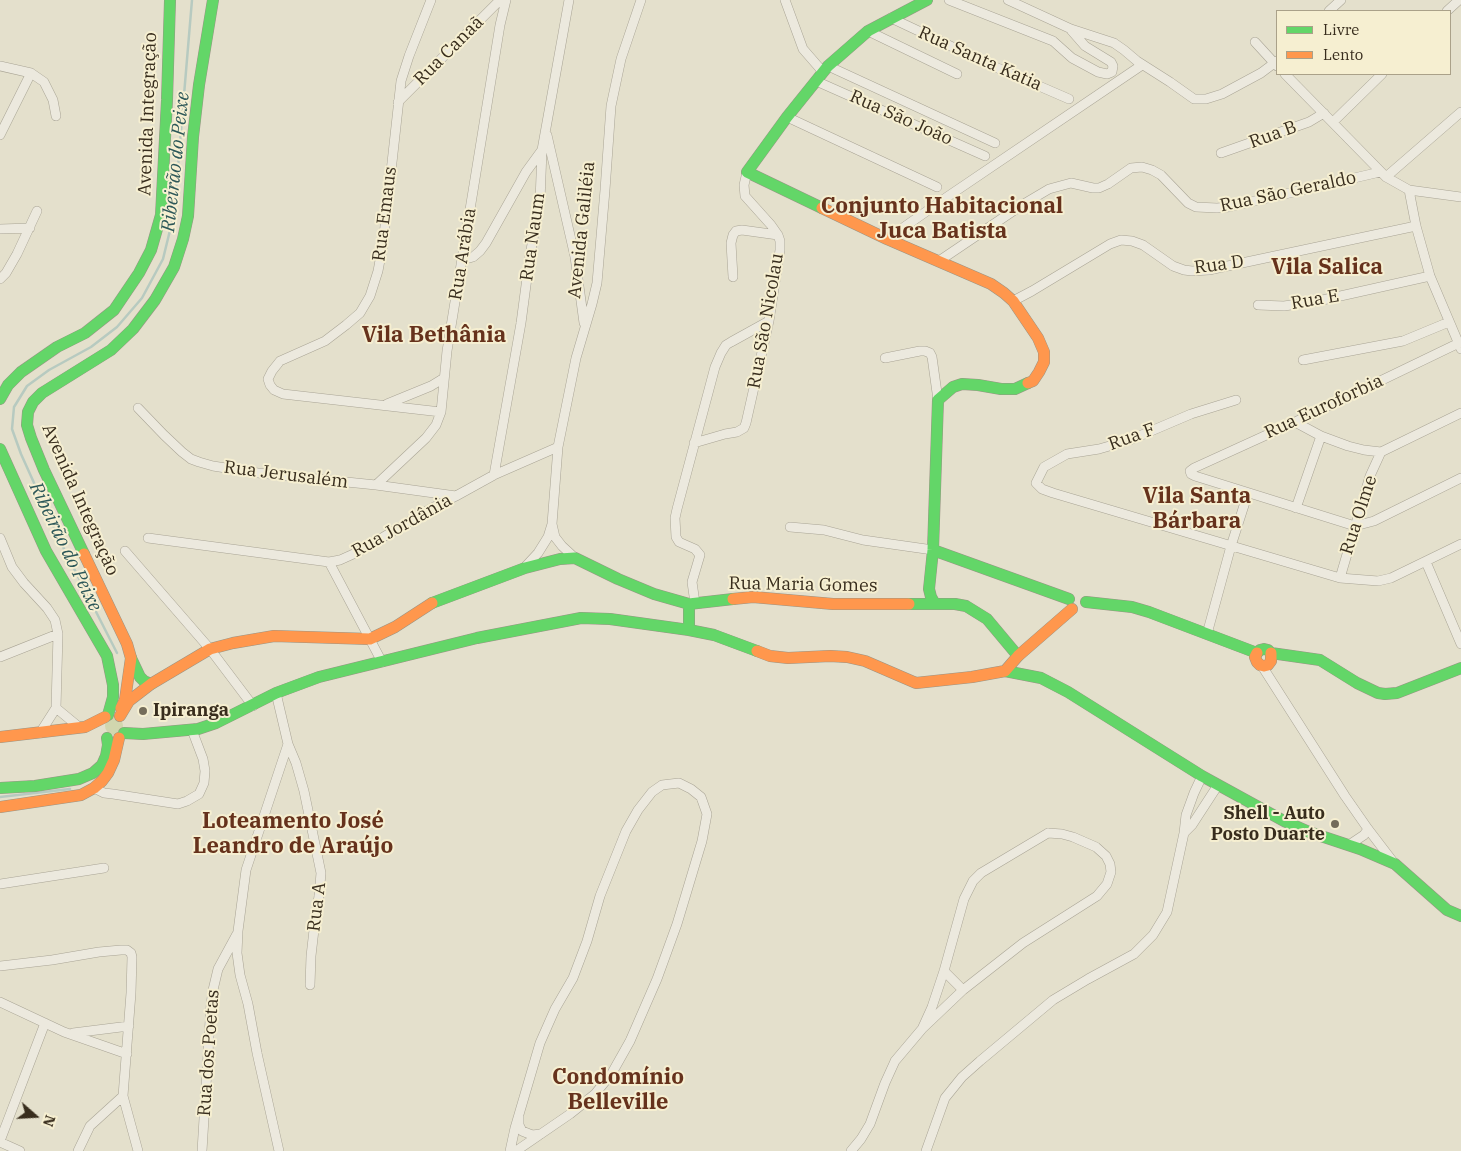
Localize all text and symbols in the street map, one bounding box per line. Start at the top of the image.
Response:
legend [1276,10,1451,75]
street label: Rua Canaã [410,12,488,90]
text: Livre [1323,20,1359,39]
street label: Rua Santa Katia [915,22,1045,96]
street label: Avenida Integração [134,32,162,196]
text: Lento [1323,45,1363,64]
street label: Rua São João [846,86,956,150]
water label: Ribeirão do Peixe [157,91,195,233]
street label: Rua B [1246,116,1300,154]
street label: Avenida Galiléia [564,160,600,300]
street label: Rua Emaus [368,165,402,263]
street label: Rua São Geraldo [1218,167,1358,217]
street label: Rua Naum [516,191,550,283]
district label: Conjunto Habitacional Juca Batista [821,194,1063,245]
street label: Rua Arábia [445,206,481,302]
street label: Rua D [1193,251,1245,279]
street label: Rua São Nicolau [743,252,789,390]
district label: Vila Salica [1271,255,1383,281]
street label: Rua E [1289,285,1341,315]
district label: Vila Bethânia [362,323,506,349]
street label: Rua Euroforbia [1261,370,1387,444]
street label: Rua F [1106,419,1158,455]
street label: Avenida Integração [37,421,123,579]
street label: Rua Jerusalém [223,457,349,493]
street label: Rua Olme [1336,473,1382,557]
water label: Ribeirão do Peixe [24,479,106,615]
district label: Vila Santa Bárbara [1143,484,1251,536]
street label: Rua Jordânia [348,490,456,562]
street label: Rua Maria Gomes [728,573,878,597]
place label: Ipiranga [153,700,229,722]
marker: Ipiranga [137,705,149,717]
place label: Shell - Auto Posto Duarte [1211,803,1325,846]
district label: Loteamento José Leandro de Araújo [193,809,393,860]
marker: Shell - Auto Posto Duarte [1329,818,1341,830]
street label: Rua A [303,881,331,933]
street label: Rua dos Poetas [194,989,224,1117]
district label: Condomínio Belleville [552,1065,684,1116]
north arrow [10,1091,60,1141]
text: N [39,1113,59,1129]

